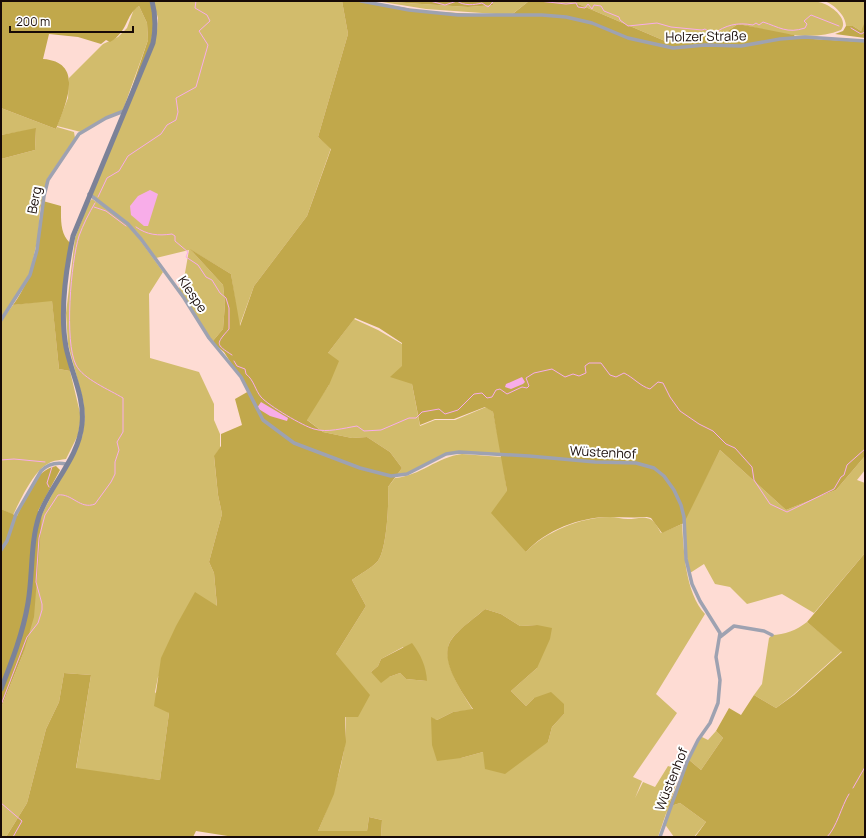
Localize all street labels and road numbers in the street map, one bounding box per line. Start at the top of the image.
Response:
street label: Holzer Straße [665,26,747,46]
street label: Berg [23,185,45,215]
street label: Klespe [174,272,212,316]
street label: Wüstenhof [569,441,637,463]
street label: Wüstenhof [650,744,692,813]

